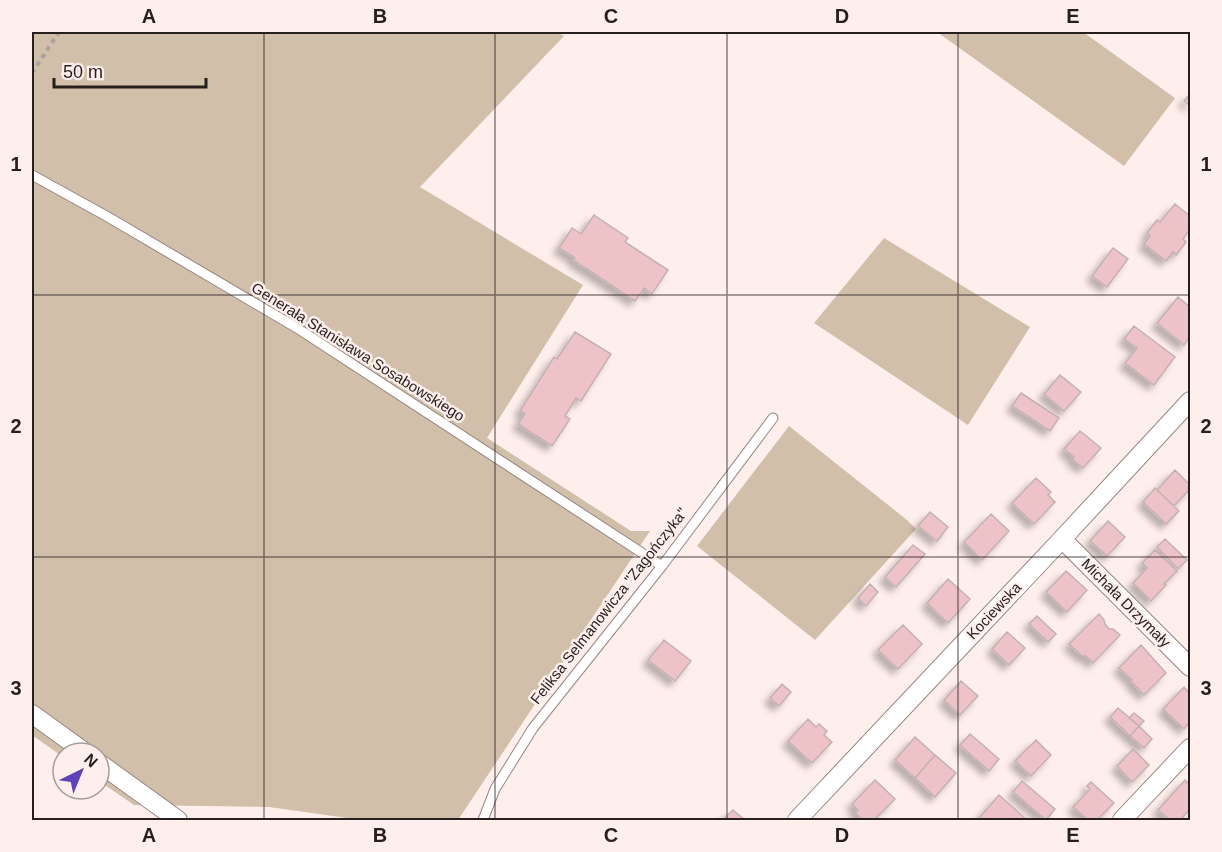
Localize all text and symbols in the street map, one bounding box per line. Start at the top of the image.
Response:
text: A [142,5,156,27]
text: B [373,5,387,27]
text: C [604,5,618,27]
text: D [835,5,849,27]
text: E [1066,5,1080,27]
scale bar [54,51,206,89]
text: 50 m [63,62,103,82]
text: 1 [10,153,22,175]
text: 1 [1200,153,1212,175]
street label: Generała Stanisława Sosabowskiego [249,279,468,424]
text: 2 [10,415,22,437]
text: 2 [1200,415,1212,437]
street label: Feliksa Selmanowicza "Zagończyka" [527,504,690,707]
street label: Michała Drzymały [1078,555,1175,651]
street label: Kociewska [963,578,1025,643]
text: 3 [10,677,22,699]
text: 3 [1200,677,1212,699]
north arrow [51,741,111,801]
text: N [81,750,101,771]
text: A [142,824,156,846]
text: B [373,824,387,846]
text: C [604,824,618,846]
text: D [835,824,849,846]
text: E [1066,824,1080,846]

